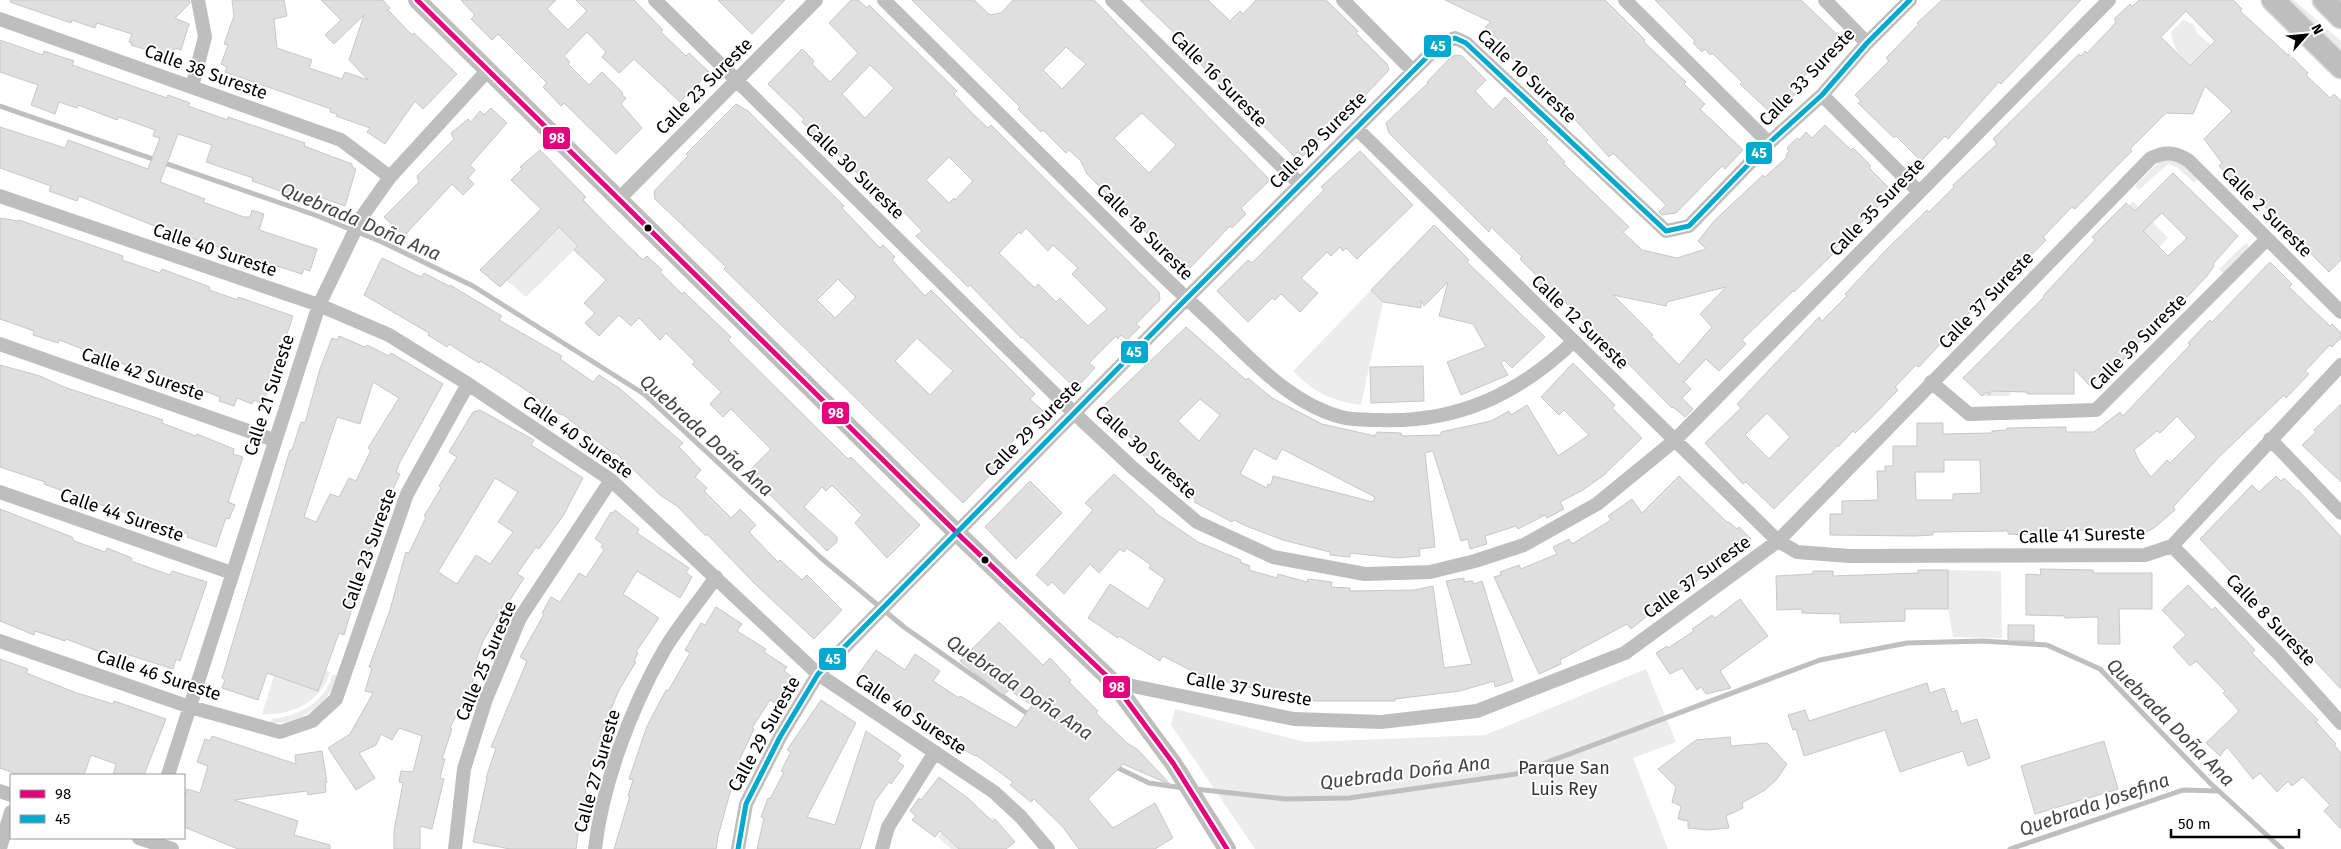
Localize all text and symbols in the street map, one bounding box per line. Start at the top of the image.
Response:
north arrow [2281,10,2331,60]
text: N [2307,21,2327,37]
street label: Calle 33 Sureste [1755,23,1859,131]
street label: Calle 10 Sureste [1473,24,1581,128]
street label: Calle 16 Sureste [1166,26,1272,132]
street label: Calle 23 Sureste [651,33,757,139]
line badge: 45 [1423,34,1452,58]
text: 45 [1430,38,1446,55]
street label: Calle 38 Sureste [142,40,270,104]
street label: Calle 29 Sureste [1265,87,1371,193]
street label: Calle 30 Sureste [801,118,909,224]
line badge: 98 [542,126,571,150]
text: 98 [549,130,565,147]
line badge: 45 [1745,141,1773,165]
text: 45 [1751,145,1767,162]
street label: Calle 35 Sureste [1825,153,1929,261]
street label: Calle 2 Sureste [2217,162,2317,262]
water label: Quebrada Doña Ana [277,177,444,266]
street label: Calle 18 Sureste [1092,179,1198,285]
street label: Calle 40 Sureste [150,218,280,282]
unlabelled marker [643,223,653,233]
street label: Calle 37 Sureste [1934,247,2038,353]
street label: Calle 12 Sureste [1527,270,1633,374]
street label: Calle 39 Sureste [2085,289,2191,395]
street label: Calle 21 Sureste [239,331,299,459]
line badge: 45 [1120,340,1149,364]
street label: Calle 42 Sureste [79,343,207,405]
text: 45 [1126,344,1142,361]
water label: Quebrada Doña Ana [635,369,778,501]
street label: Calle 29 Sureste [980,375,1086,481]
street label: Calle 40 Sureste [518,391,638,483]
line badge: 98 [821,401,850,425]
street label: Calle 30 Sureste [1091,401,1201,503]
text: 98 [828,405,844,422]
street label: Calle 44 Sureste [57,484,187,546]
street label: Calle 23 Sureste [337,485,401,613]
street label: Calle 41 Sureste [2018,522,2146,548]
street label: Calle 37 Sureste [1639,531,1755,623]
unlabelled marker [980,555,990,565]
street label: Calle 8 Sureste [2221,569,2321,671]
street label: Calle 25 Sureste [451,598,521,724]
water label: Quebrada Doña Ana [942,630,1097,745]
street label: Calle 46 Sureste [94,645,224,705]
line badge: 45 [818,647,847,671]
text: 45 [825,651,841,668]
water label: Quebrada Doña Ana [2102,654,2239,791]
street label: Calle 37 Sureste [1184,667,1314,711]
street label: Calle 40 Sureste [851,669,971,759]
street label: Calle 29 Sureste [723,672,805,796]
line badge: 98 [1102,675,1131,699]
text: 98 [1109,679,1125,696]
street label: Calle 27 Sureste [569,707,625,835]
water label: Quebrada Doña Ana [1319,751,1492,794]
park label: Parque San Luis Rey [1518,757,1610,800]
water label: Quebrada Josefina [2016,768,2172,841]
legend [10,774,185,839]
text: 98 [55,785,71,803]
scale bar [2171,806,2298,838]
text: 45 [55,810,70,828]
text: 50 m [2178,815,2211,833]

